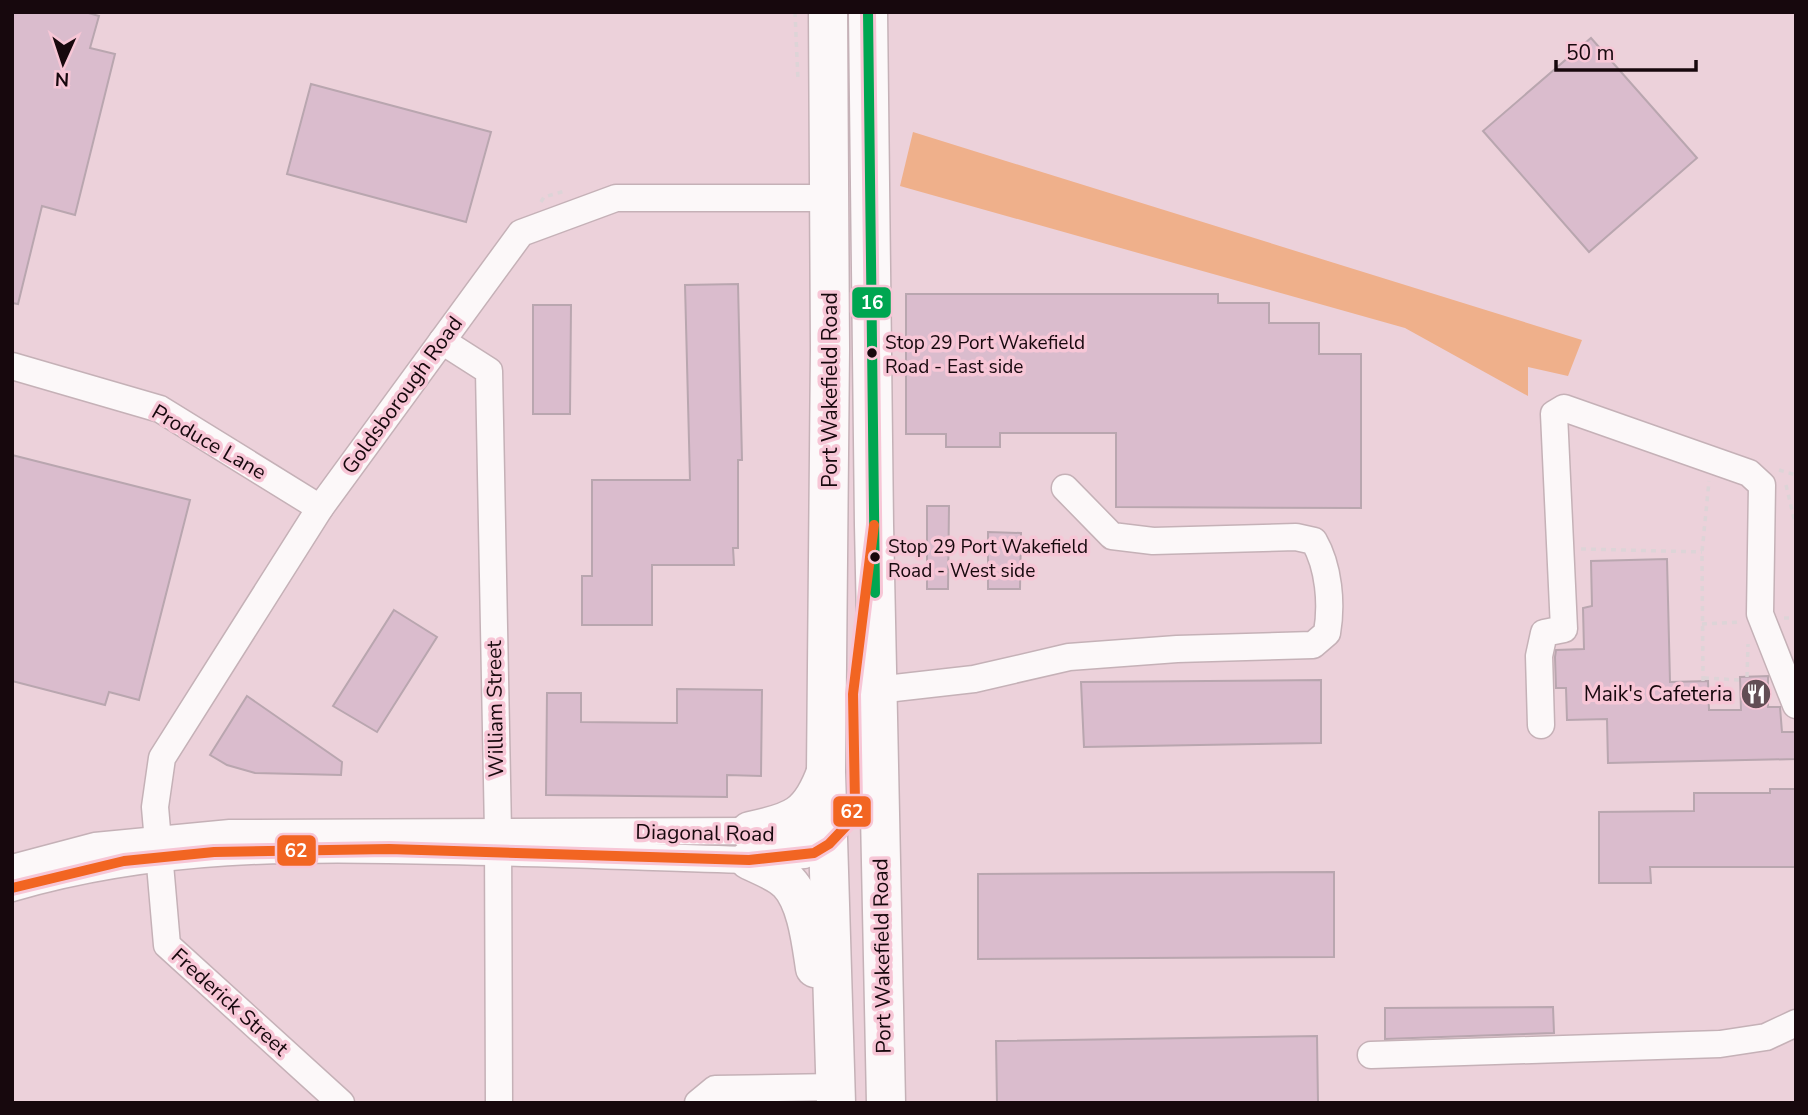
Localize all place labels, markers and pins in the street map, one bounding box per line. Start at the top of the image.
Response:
place label: Stop 29 Port Wakefield Road - East side [885,330,1085,380]
marker: Stop 29 Port Wakefield Road - East side [865,346,879,360]
place label: Stop 29 Port Wakefield Road - West side [888,534,1088,584]
marker: Stop 29 Port Wakefield Road - West side [868,550,882,564]
restaurant icon: Maik's Cafeteria [1739,677,1773,711]
place label: Maik's Cafeteria [1584,680,1733,708]

